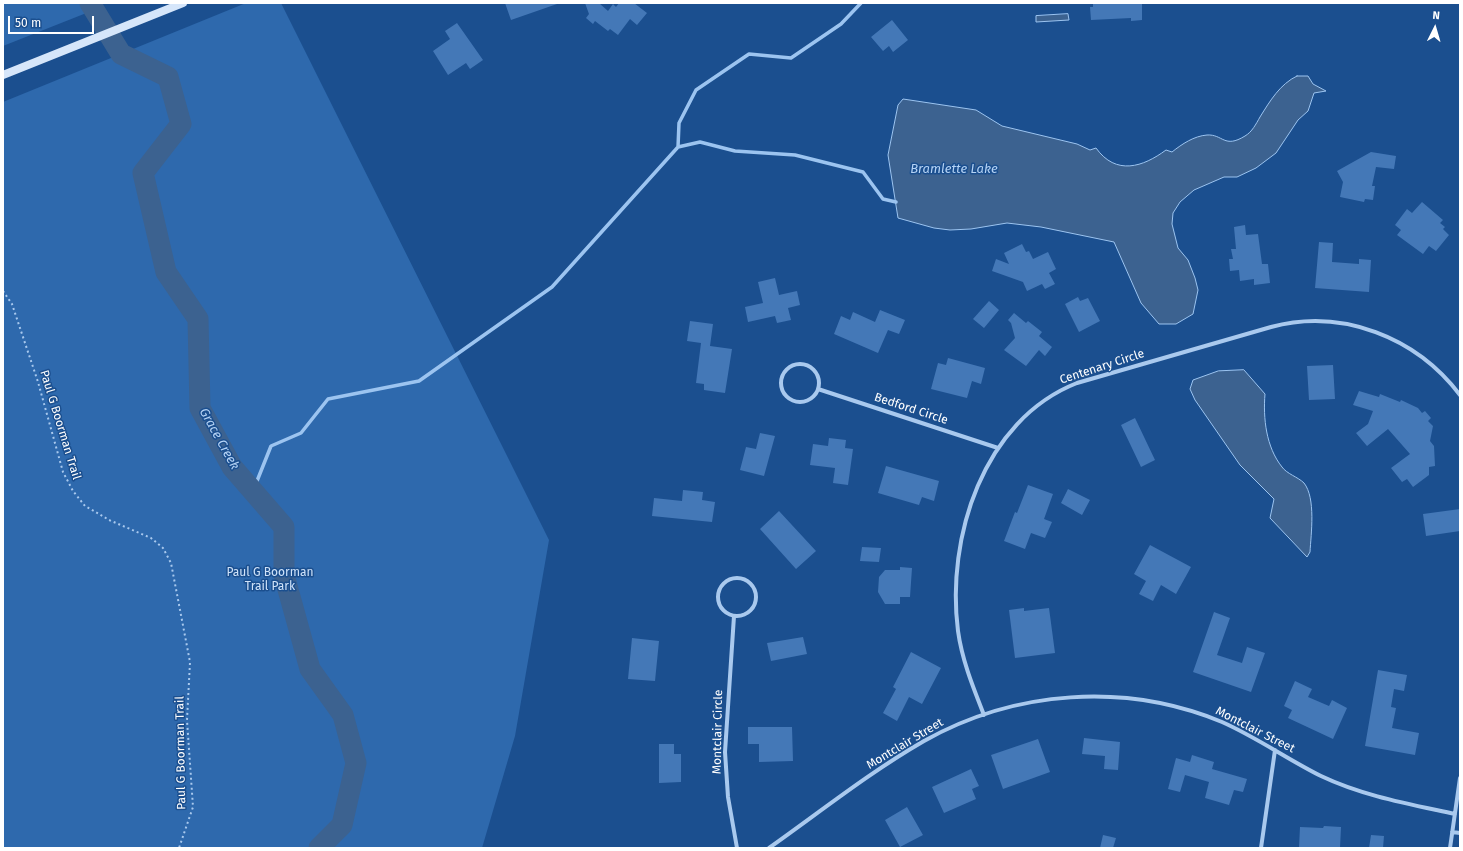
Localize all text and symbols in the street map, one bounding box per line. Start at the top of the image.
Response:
scale bar [10,8,96,34]
north arrow [1415,8,1455,48]
text: N [1432,9,1440,22]
text: 50 m [15,16,41,30]
water label: Bramlette Lake [910,161,998,177]
street label: Centenary Circle [1058,347,1146,387]
street label: Paul G Boorman Trail [36,369,84,481]
street label: Bedford Circle [872,390,950,428]
water label: Grace Creek [196,405,242,473]
park label: Paul G Boorman Trail Park [226,566,314,594]
street label: Montclair Circle [710,690,726,774]
street label: Paul G Boorman Trail [173,696,189,810]
street label: Montclair Street [1213,704,1297,756]
street label: Montclair Street [864,715,946,773]

